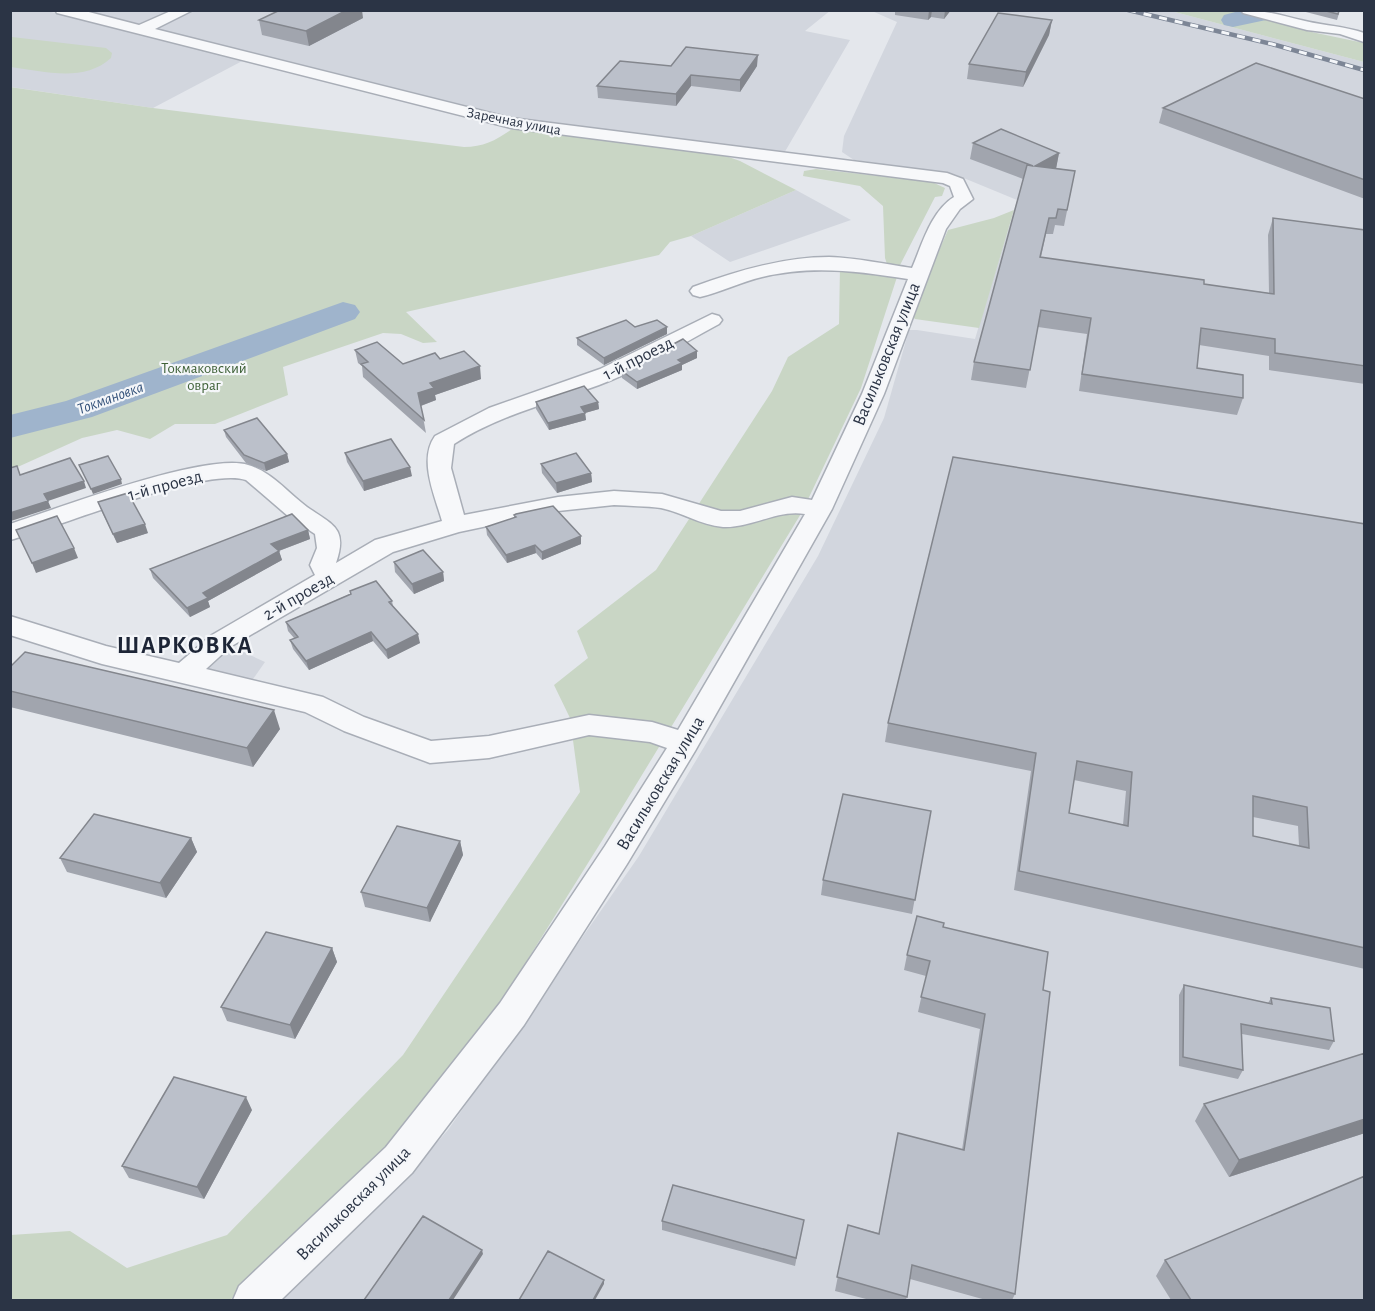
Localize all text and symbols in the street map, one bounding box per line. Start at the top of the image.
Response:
street label: Заречная улица [465,105,562,138]
street label: Васильковская улица [850,280,924,429]
street label: 1-й проезд [601,334,676,384]
park label: Токмаковский овраг [161,361,247,393]
water label: Токмановка [75,379,146,417]
street label: 1-й проезд [126,467,204,504]
street label: 2-й проезд [260,570,337,624]
district label: ШАРКОВКА [117,634,253,658]
street label: Васильковская улица [614,713,708,854]
street label: Васильковская улица [293,1143,414,1264]

